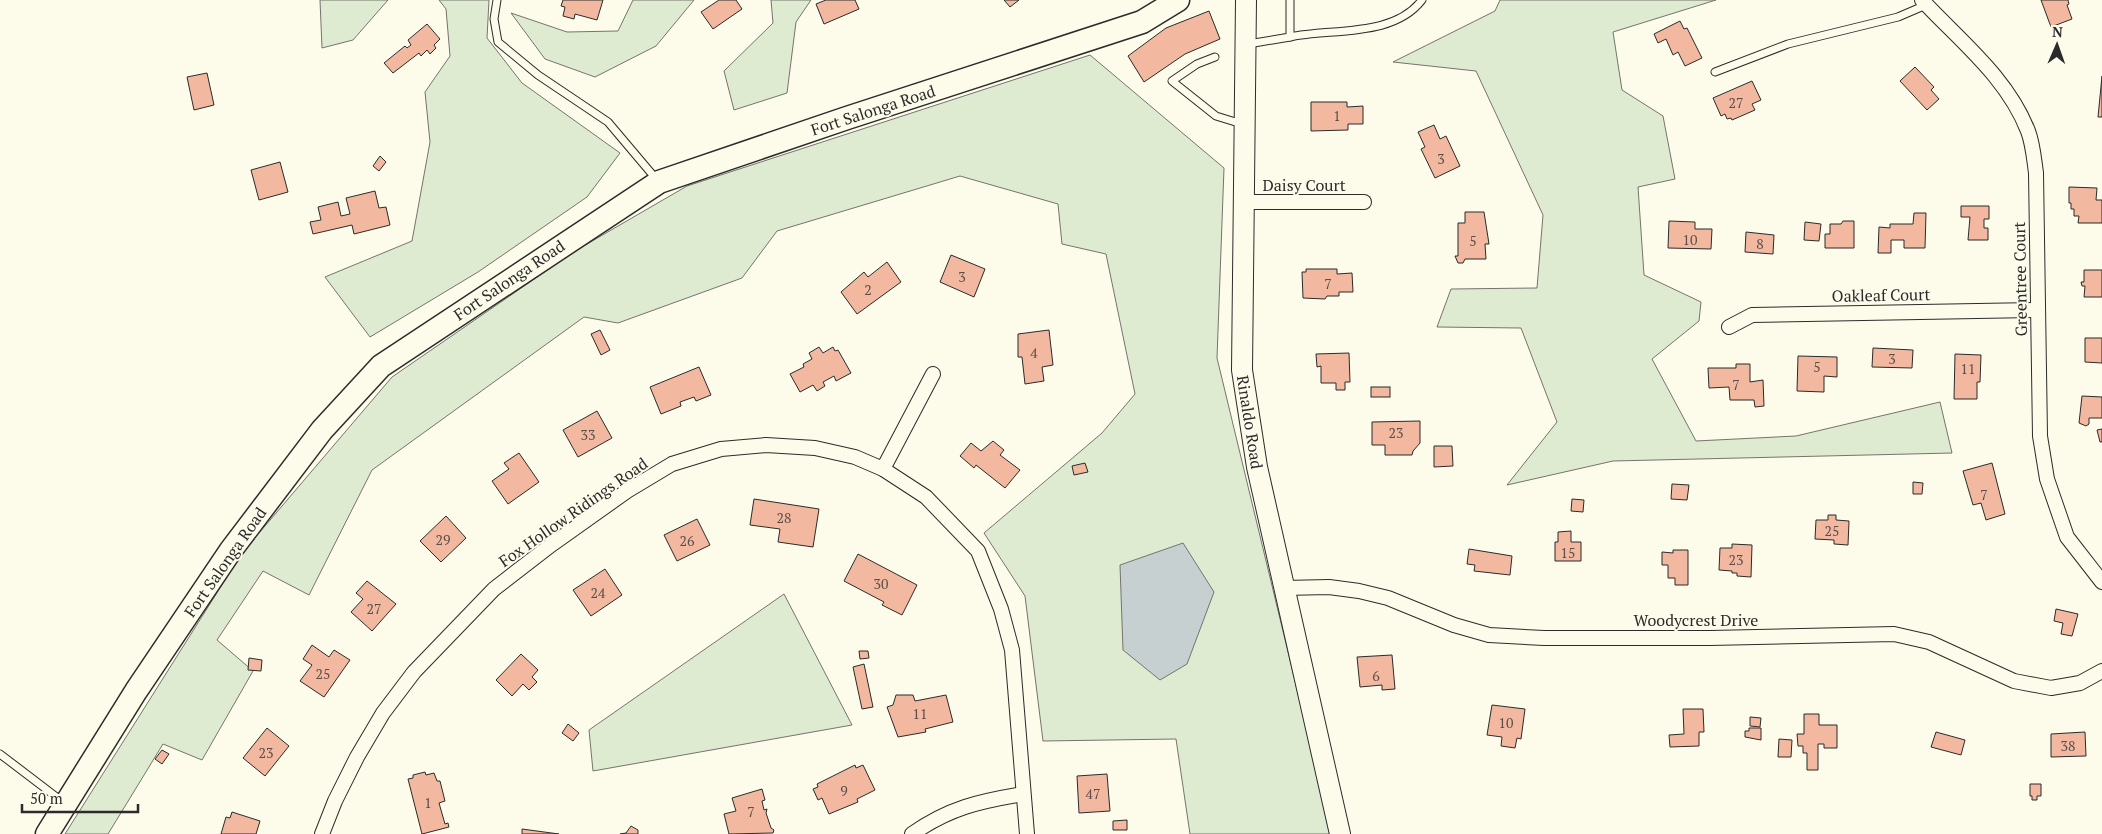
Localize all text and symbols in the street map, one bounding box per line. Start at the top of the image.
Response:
north arrow [2032,20,2082,70]
text: N [2052,22,2063,41]
street label: Fort Salonga Road [808,80,938,140]
house number: 27 [1729,93,1743,112]
house number: 1 [1333,106,1341,125]
house number: 3 [1437,149,1445,168]
street label: Daisy Court [1262,174,1346,196]
street label: Greentree Court [2008,221,2032,337]
house number: 10 [1683,230,1697,249]
house number: 5 [1469,231,1477,250]
house number: 8 [1756,234,1764,253]
street label: Fort Salonga Road [449,235,569,325]
house number: 3 [958,267,966,286]
house number: 7 [1324,274,1332,293]
house number: 2 [864,280,872,299]
street label: Oakleaf Court [1832,283,1931,307]
house number: 4 [1030,343,1038,362]
house number: 3 [1888,349,1896,368]
house number: 5 [1813,357,1821,376]
house number: 11 [1961,359,1975,378]
street label: Rinaldo Road [1232,373,1268,471]
house number: 7 [1732,375,1740,394]
house number: 23 [1389,423,1403,442]
house number: 33 [581,425,595,444]
street label: Fox Hollow Ridings Road [494,452,652,572]
house number: 7 [1980,485,1988,504]
street label: Fort Salonga Road [179,503,271,621]
house number: 28 [777,508,791,527]
house number: 25 [1825,521,1839,540]
house number: 29 [436,530,450,549]
house number: 26 [680,531,695,550]
house number: 15 [1561,543,1575,562]
house number: 23 [1729,550,1743,569]
house number: 30 [874,574,888,593]
house number: 24 [591,583,606,602]
house number: 27 [367,599,381,618]
street label: Woodycrest Drive [1634,609,1758,631]
house number: 25 [316,664,330,683]
house number: 6 [1372,666,1380,685]
house number: 11 [913,704,927,723]
house number: 10 [1499,713,1513,732]
house number: 38 [2061,736,2075,755]
house number: 23 [259,743,273,762]
house number: 9 [840,781,848,800]
scale bar [22,782,139,814]
house number: 47 [1086,784,1100,803]
text: 50 m [30,788,63,808]
house number: 1 [424,793,432,812]
house number: 7 [747,802,755,821]

